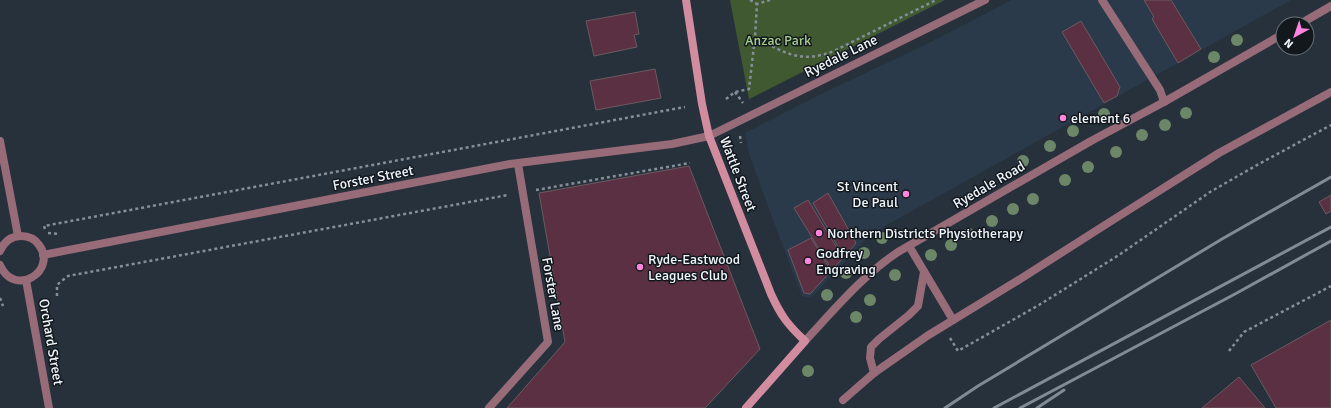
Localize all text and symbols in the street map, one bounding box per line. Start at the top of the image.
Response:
north arrow [1275,16,1315,56]
street label: Ryedale Lane [802,31,880,81]
park label: Anzac Park [745,32,811,49]
text: N [1282,36,1296,51]
place label: element 6 [1071,110,1130,127]
marker: element 6 [1058,113,1068,123]
street label: Wattle Street [716,134,760,214]
street label: Ryedale Road [950,158,1028,212]
street label: Forster Street [331,162,415,194]
place label: St Vincent De Paul [837,178,898,211]
marker: St Vincent De Paul [901,189,911,199]
place label: Northern Districts Physiotherapy [827,225,1023,242]
marker: Northern Districts Physiotherapy [814,228,824,238]
place label: Godfrey Engraving [816,245,876,278]
place label: Ryde-Eastwood Leagues Club [648,251,740,284]
street label: Forster Lane [538,256,568,332]
marker: Godfrey Engraving [803,256,813,266]
marker: Ryde-Eastwood Leagues Club [635,262,645,272]
street label: Orchard Street [35,297,67,387]

